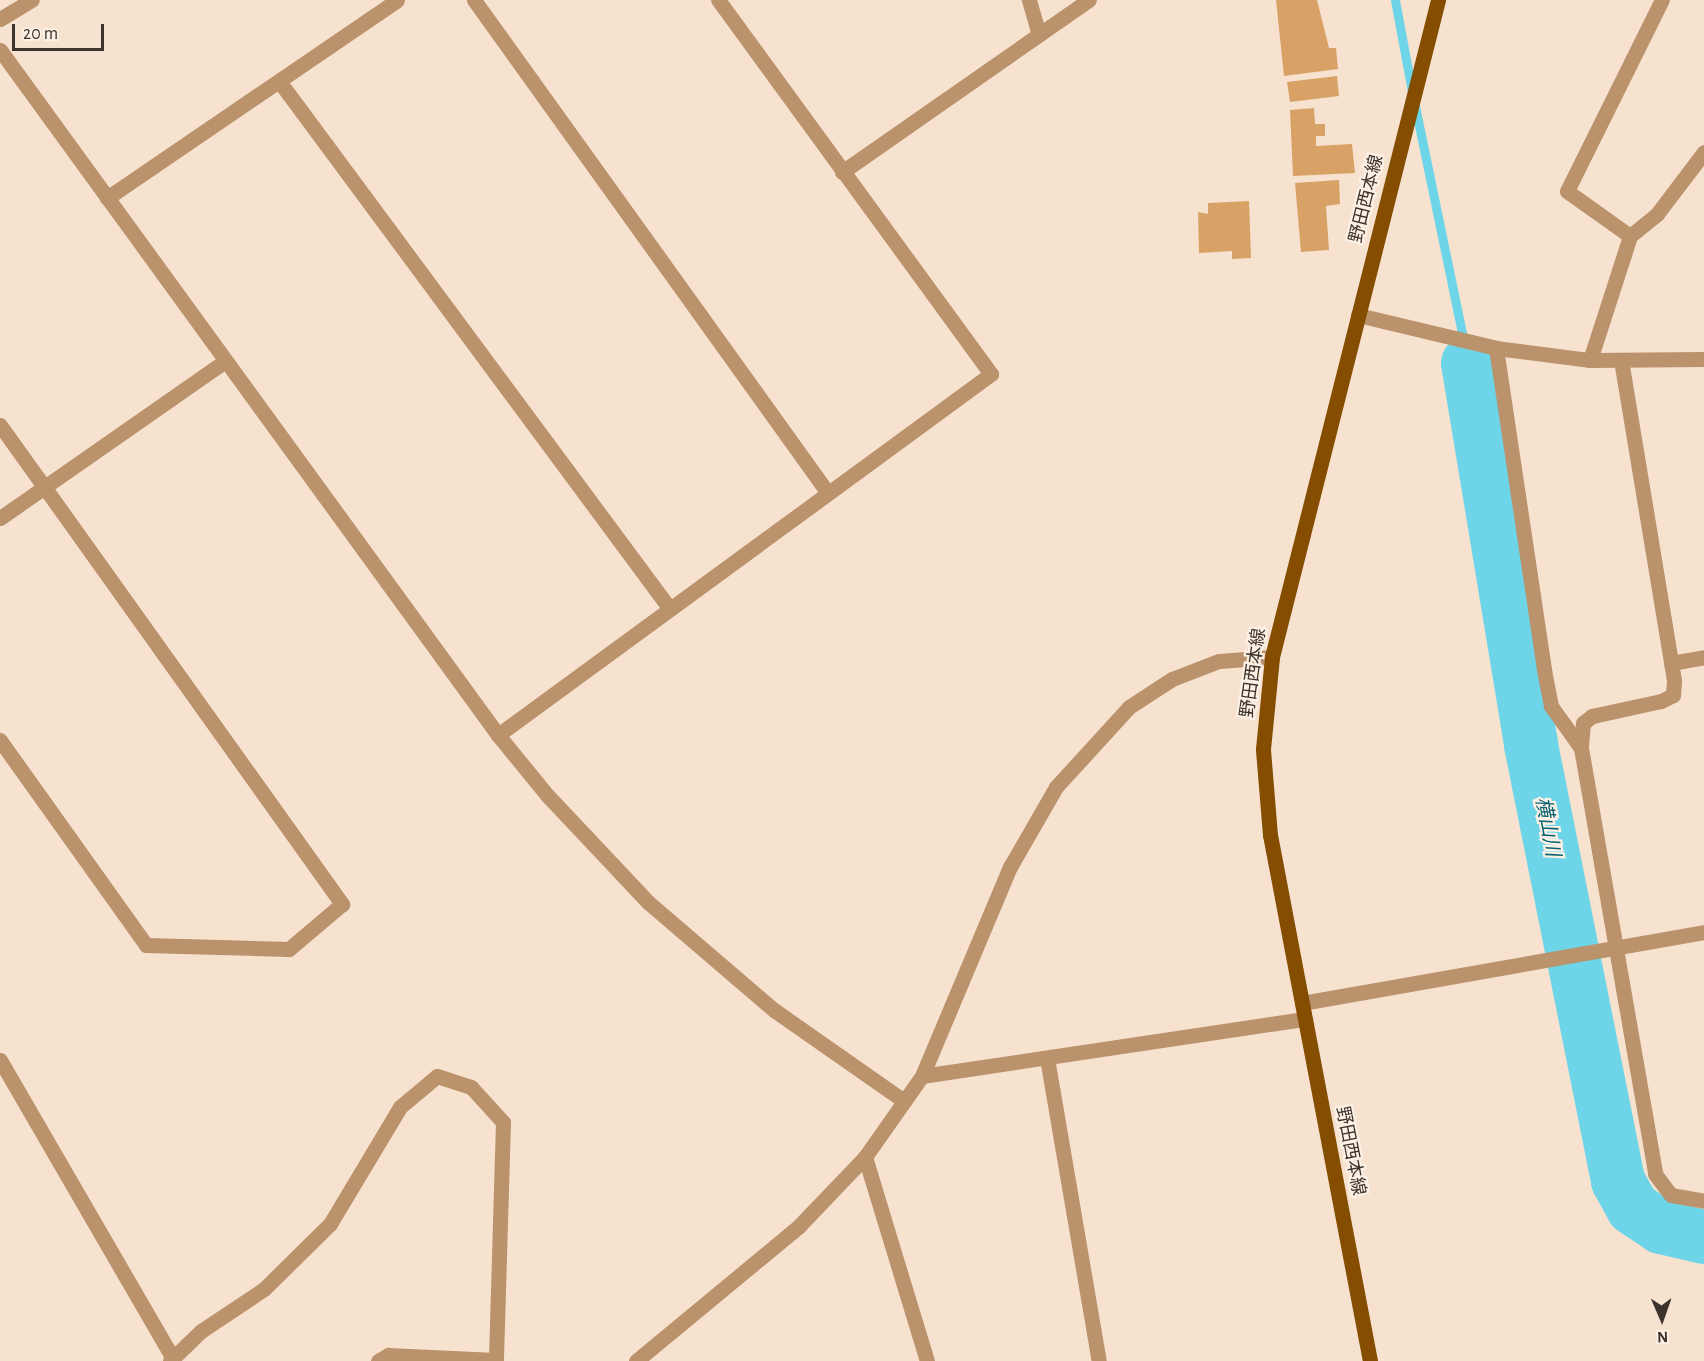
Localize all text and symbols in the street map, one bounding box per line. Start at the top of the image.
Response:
scale bar [15,12,106,50]
text: 20 m [23,25,58,43]
street label: 野田西本線 [1346,153,1388,245]
street label: 野田西本線 [1237,627,1271,719]
water label: 横山川 [1529,795,1565,859]
street label: 野田西本線 [1331,1105,1369,1197]
north arrow [1632,1289,1692,1349]
text: N [1657,1329,1668,1345]

